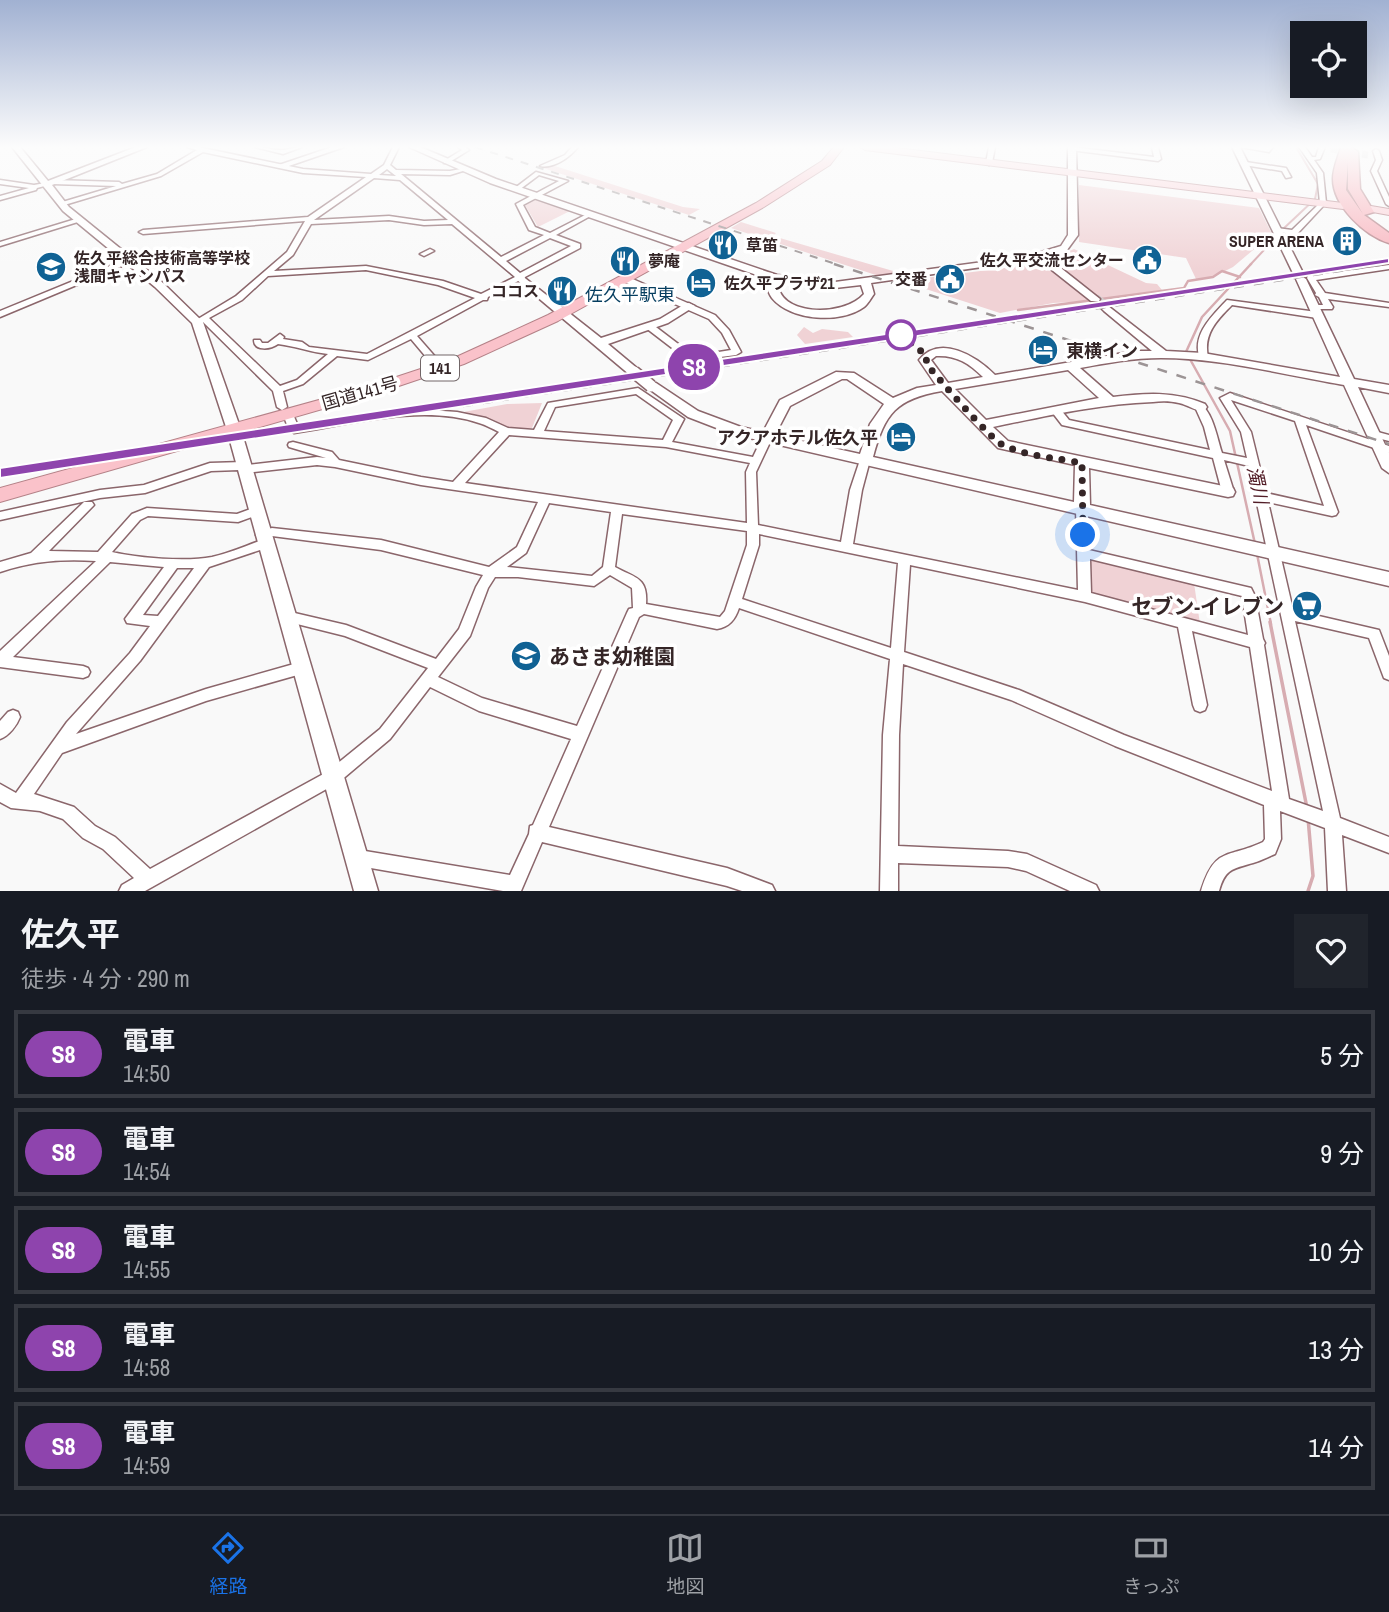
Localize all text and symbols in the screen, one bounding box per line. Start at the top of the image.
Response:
map controls [1290,21,1367,98]
button: locate [1290,21,1367,98]
building icon: SUPER ARENA [1330,224,1364,258]
restaurant icon: 草笛 [706,228,740,262]
place label: SUPER ARENA [1229,230,1325,252]
place label: 草笛 [746,234,778,256]
public building icon: 佐久平交流センター [1130,243,1164,277]
restaurant icon: 夢庵 [608,244,642,278]
place label: 佐久平総合技術高等学校 浅間キャンパス [73,247,250,287]
place label: 佐久平交流センター [979,249,1124,271]
school or university icon: 佐久平総合技術高等学校 浅間キャンパス [34,250,68,284]
place label: 夢庵 [648,250,680,272]
public building icon: 交番 [933,262,967,296]
hotel icon: 佐久平プラザ21 [684,266,718,300]
place label: 交番 [895,268,927,290]
place label: 佐久平プラザ21 [723,272,835,294]
restaurant icon: ココス [545,274,579,308]
place label: ココス [491,280,539,302]
district label: 佐久平駅東 [585,282,675,307]
unlabelled marker [886,320,916,350]
hotel icon: 東横イン [1026,333,1060,367]
place label: 東横イン [1066,338,1138,363]
line badge: S8 [662,344,726,390]
text: S8 [682,351,706,383]
road number: 141 [421,356,459,380]
street label: 国道141号 [319,370,401,416]
hotel icon: アクアホテル佐久平 [884,420,918,454]
place label: アクアホテル佐久平 [717,425,878,450]
water label: 濁川 [1241,464,1275,508]
your location [1065,517,1100,552]
supermarket icon: セブン-イレブン [1290,589,1324,623]
place label: セブン-イレブン [1131,592,1284,621]
school or university icon: あさま幼稚園 [509,639,543,673]
place label: あさま幼稚園 [549,642,675,671]
text: 佐久平 [21,912,120,956]
button: heart [1294,914,1368,988]
text: 徒歩 · 4 分 · 290 m [21,963,190,994]
text: 電車 [123,1023,175,1058]
text: S8 [51,1038,76,1070]
text: 5 分 [1320,1038,1364,1073]
text: 14:50 [123,1058,170,1089]
text: 電車 [123,1121,175,1156]
text: S8 [51,1136,76,1168]
text: 9 分 [1320,1136,1364,1171]
text: 14:54 [123,1156,170,1187]
text: 電車 [123,1219,175,1254]
text: S8 [51,1234,76,1266]
text: 10 分 [1308,1234,1364,1269]
text: 14:55 [123,1254,170,1285]
text: 電車 [123,1317,175,1352]
text: S8 [51,1332,76,1364]
text: 13 分 [1308,1332,1364,1367]
text: 14:58 [123,1352,170,1383]
text: 電車 [123,1415,175,1450]
text: S8 [51,1430,76,1462]
text: 14 分 [1308,1430,1364,1465]
text: 14:59 [123,1450,170,1481]
tab: 経路 [209,1529,247,1599]
tab: 地図 [666,1529,704,1599]
tab: きっぷ [1123,1529,1180,1599]

